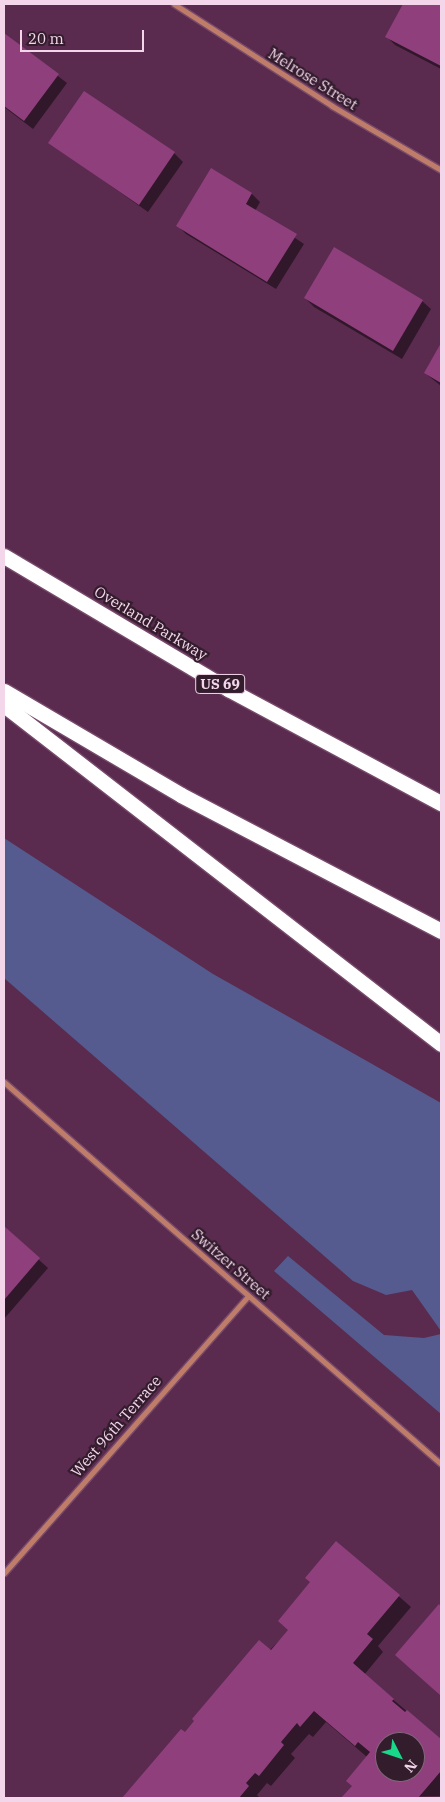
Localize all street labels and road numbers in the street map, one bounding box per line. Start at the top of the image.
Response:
street label: Melrose Street [265,44,361,114]
street label: Overland Parkway [91,582,211,664]
road number: US 69 [195,672,245,696]
street label: Switzer Street [188,1225,274,1303]
street label: West 96th Terrace [67,1372,165,1480]

